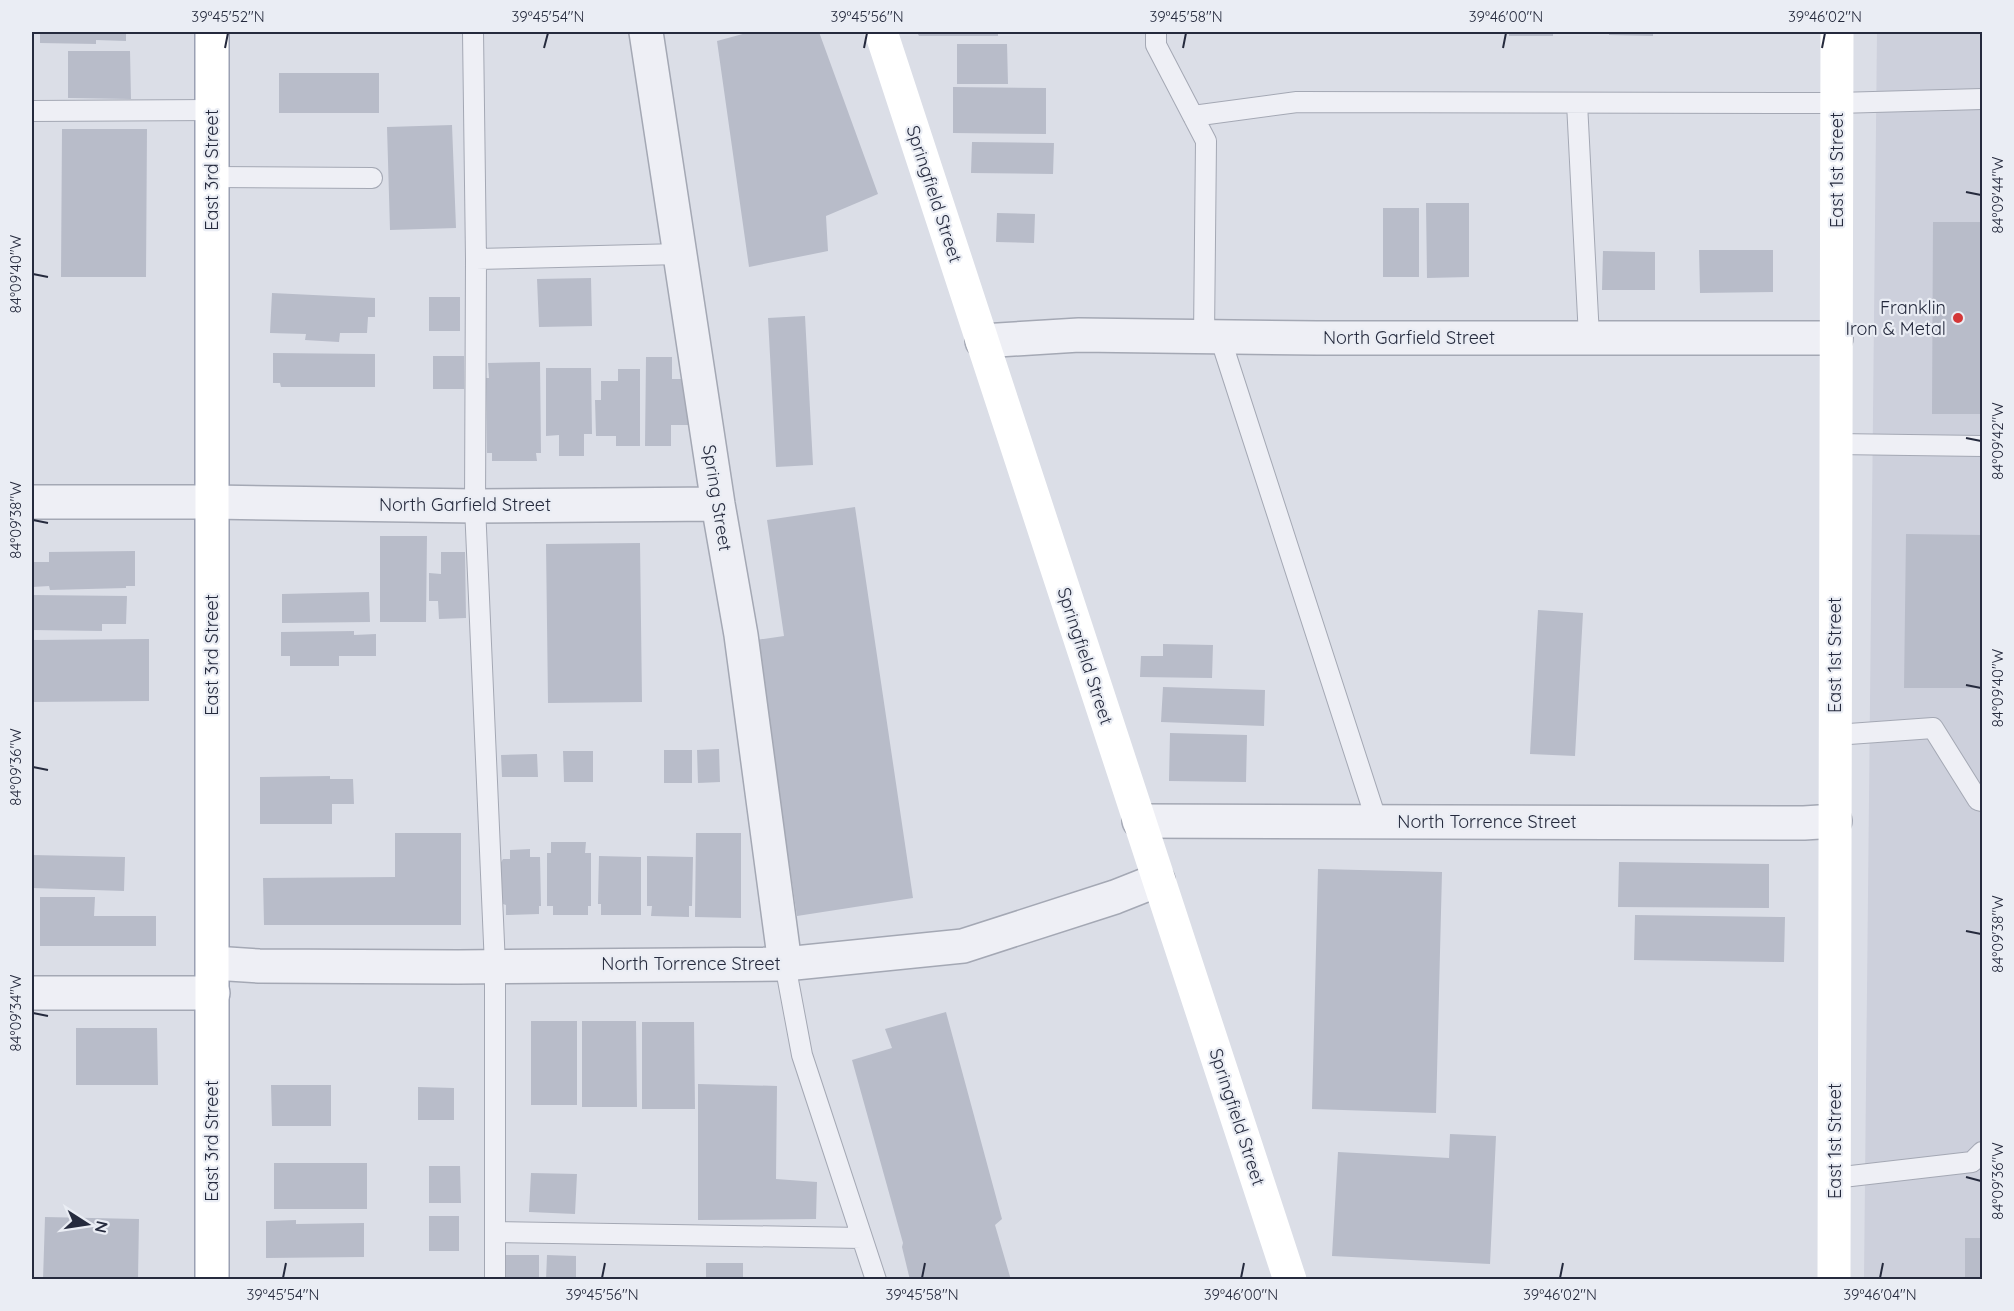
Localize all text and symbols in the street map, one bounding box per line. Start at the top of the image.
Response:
text: 39°45'52"N [191,7,265,26]
text: 39°45'54"N [511,7,585,26]
text: 39°45'56"N [830,7,904,26]
text: 39°45'58"N [1149,7,1223,26]
text: 39°46'00"N [1469,7,1543,26]
text: 39°46'02"N [1788,7,1862,26]
street label: East 3rd Street [200,109,223,231]
street label: East 1st Street [1825,112,1848,228]
street label: Springfield Street [901,122,967,265]
text: 84°09'44"W [1988,156,2007,234]
text: 84°09'40"W [6,234,25,313]
place label: Franklin Iron & Metal [1845,296,1946,340]
marker: Franklin Iron & Metal [1951,311,1965,325]
street label: North Garfield Street [1323,326,1495,349]
text: 84°09'42"W [1988,402,2007,480]
street label: Spring Street [698,443,737,553]
text: 84°09'38"W [6,481,25,559]
street label: North Garfield Street [379,493,551,516]
street label: Springfield Street [1052,584,1118,727]
street label: East 3rd Street [200,594,223,716]
street label: East 1st Street [1823,597,1846,713]
text: 84°09'40"W [1988,648,2007,727]
text: 84°09'36"W [6,728,25,806]
street label: North Torrence Street [1397,810,1577,833]
text: 84°09'38"W [1988,895,2007,973]
street label: North Torrence Street [601,952,781,975]
text: 84°09'34"W [6,974,25,1052]
street label: Springfield Street [1204,1045,1270,1188]
street label: East 3rd Street [200,1080,223,1202]
street label: East 1st Street [1823,1083,1846,1199]
text: 84°09'36"W [1988,1142,2007,1220]
north arrow [57,1194,117,1254]
text: N [91,1219,113,1235]
text: 39°45'54"N [246,1285,320,1304]
text: 39°45'56"N [565,1285,639,1304]
text: 39°45'58"N [885,1285,959,1304]
text: 39°46'00"N [1204,1285,1278,1304]
text: 39°46'02"N [1523,1285,1597,1304]
text: 39°46'04"N [1843,1285,1917,1304]

